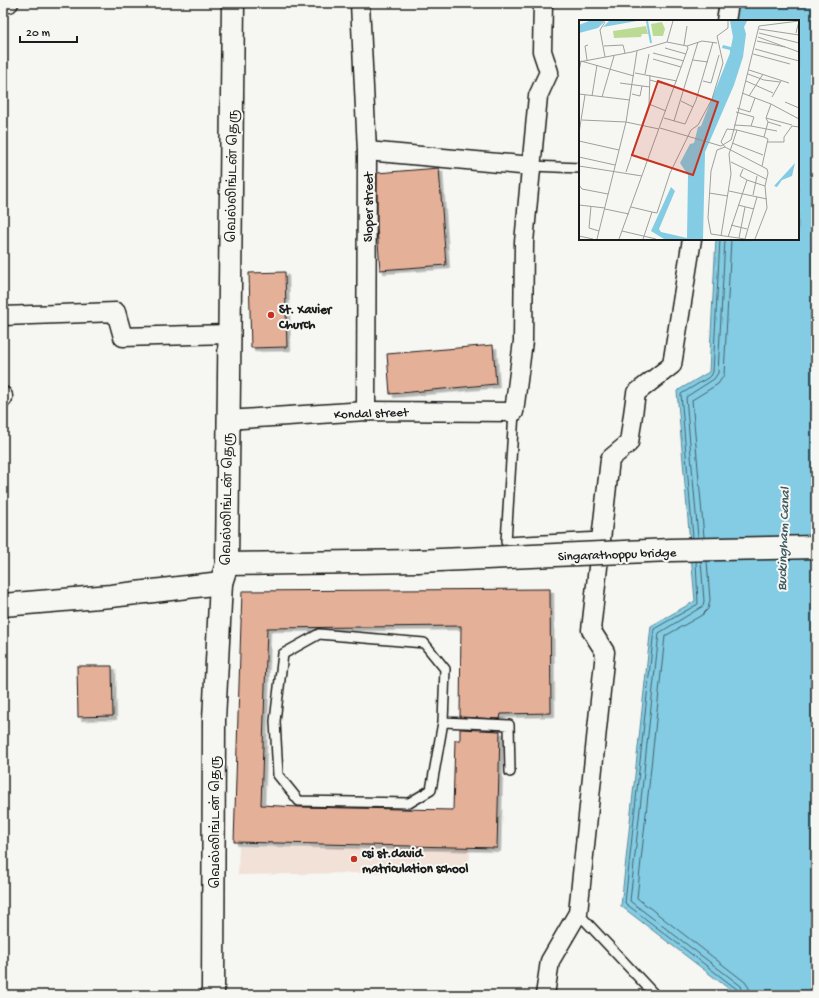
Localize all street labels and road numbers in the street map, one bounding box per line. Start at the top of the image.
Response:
street label: வெல்லிங்டன் தெரு [224,109,242,243]
street label: Sloper street [362,170,377,242]
street label: Kondal street [334,406,410,423]
street label: வெல்லிங்டன் தெரு [219,432,237,566]
street label: Singarathoppu bridge [558,546,677,565]
street label: வெல்லிங்டன் தெரு [208,755,224,888]

